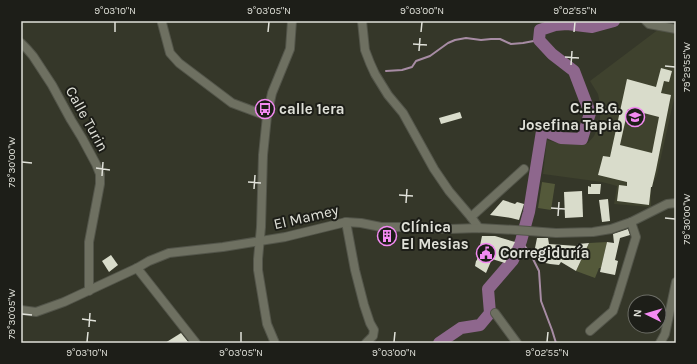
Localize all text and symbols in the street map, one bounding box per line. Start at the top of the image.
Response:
text: 9°03'10"N [94,5,136,17]
text: 9°03'05"N [247,5,291,17]
text: 9°03'00"N [400,5,444,17]
text: 9°02'55"N [553,5,597,17]
text: 79°29'55"W [681,42,693,92]
street label: Calle Turin [62,83,112,155]
bus stop icon: calle 1era [254,98,276,120]
place label: C.E.B.G. Josefina Tapia [519,99,621,134]
place label: calle 1era [279,100,345,118]
school or university icon: C.E.B.G. Josefina Tapia [624,106,646,128]
text: 79°30'00"W [6,136,18,187]
text: 79°30'00"W [681,193,693,244]
street label: El Mamey [272,201,340,233]
place label: Clínica El Mesias [401,218,469,253]
building icon: Clínica El Mesias [376,225,398,247]
public building icon: Corregiduría [475,242,497,264]
place label: Corregiduría [500,244,590,262]
text: 79°30'05"W [6,289,18,339]
north arrow [627,294,667,334]
text: N [631,309,644,318]
text: 9°03'10"N [66,347,108,359]
text: 9°03'05"N [219,347,263,359]
text: 9°03'00"N [372,347,416,359]
text: 9°02'55"N [525,347,569,359]

